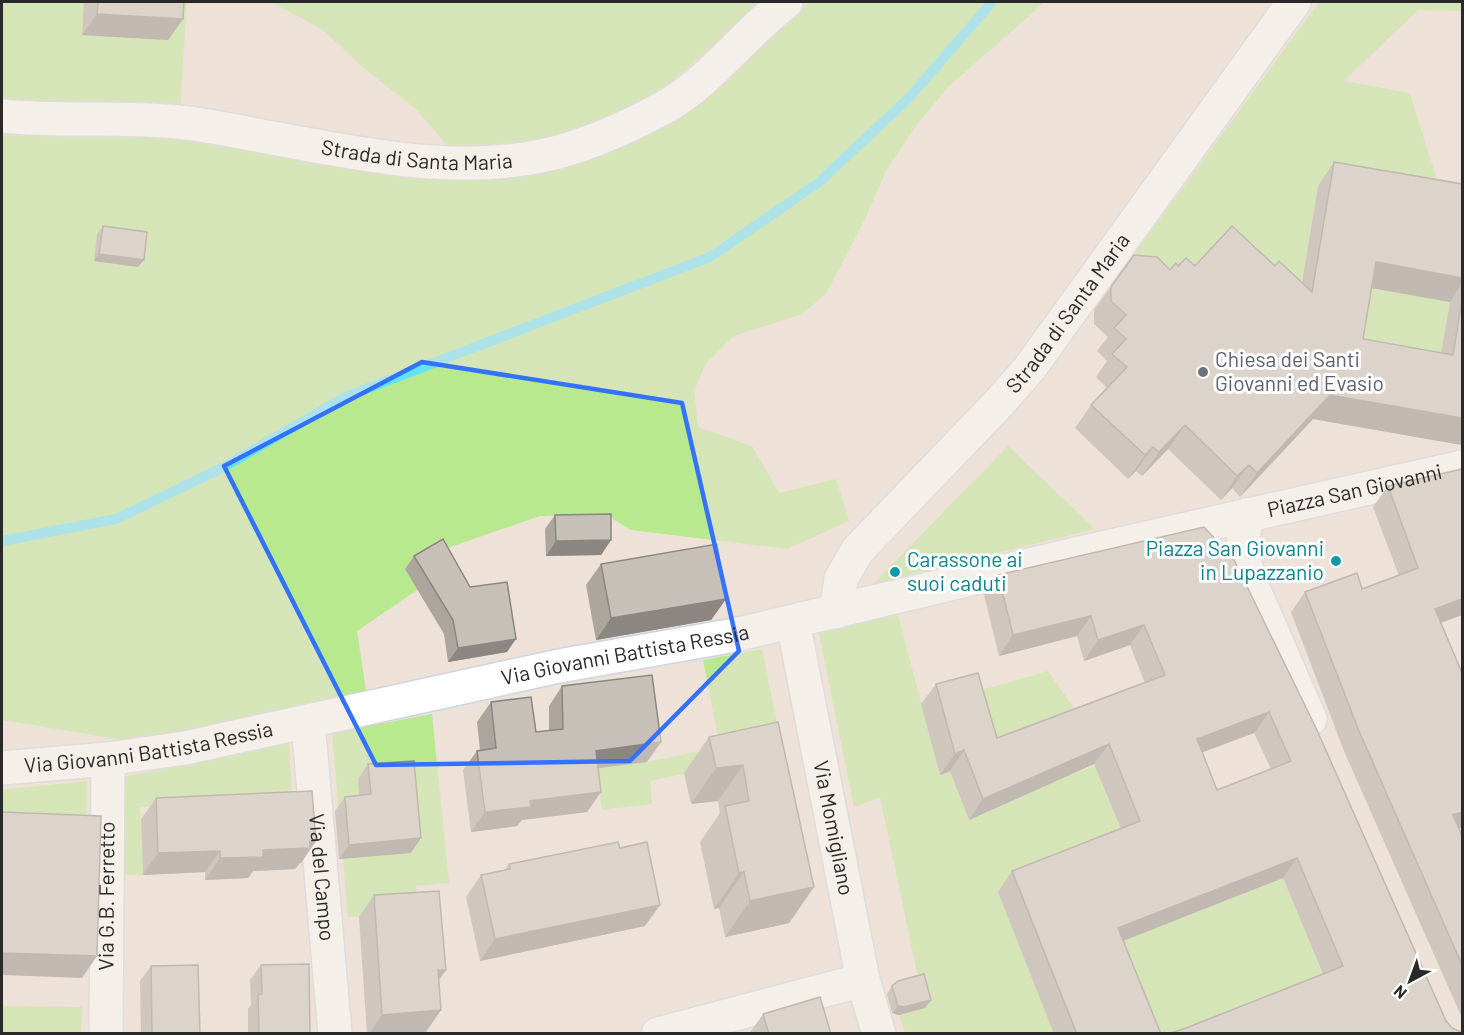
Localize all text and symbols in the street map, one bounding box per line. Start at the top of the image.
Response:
street label: Strada di Santa Maria [320,133,514,174]
street label: Strada di Santa Maria [1000,228,1134,397]
place label: Chiesa dei Santi Giovanni ed Evasio [1215,346,1384,395]
marker: Chiesa dei Santi Giovanni ed Evasio [1196,365,1210,379]
street label: Piazza San Giovanni [1265,458,1444,521]
place label: Piazza San Giovanni in Lupazzanio [1146,535,1324,584]
place label: Carassone ai suoi caduti [907,546,1023,595]
marker: Piazza San Giovanni in Lupazzanio [1329,554,1343,568]
marker: Carassone ai suoi caduti [888,565,902,579]
street label: Via Giovanni Battista Ressia [499,618,751,689]
street label: Via Giovanni Battista Ressia [23,715,275,777]
street label: Via Momigliano [809,758,860,897]
street label: Via del Campo [305,812,341,942]
street label: Via G.B. Ferretto [92,821,119,971]
north arrow [1380,951,1440,1011]
text: N [1390,982,1410,1003]

